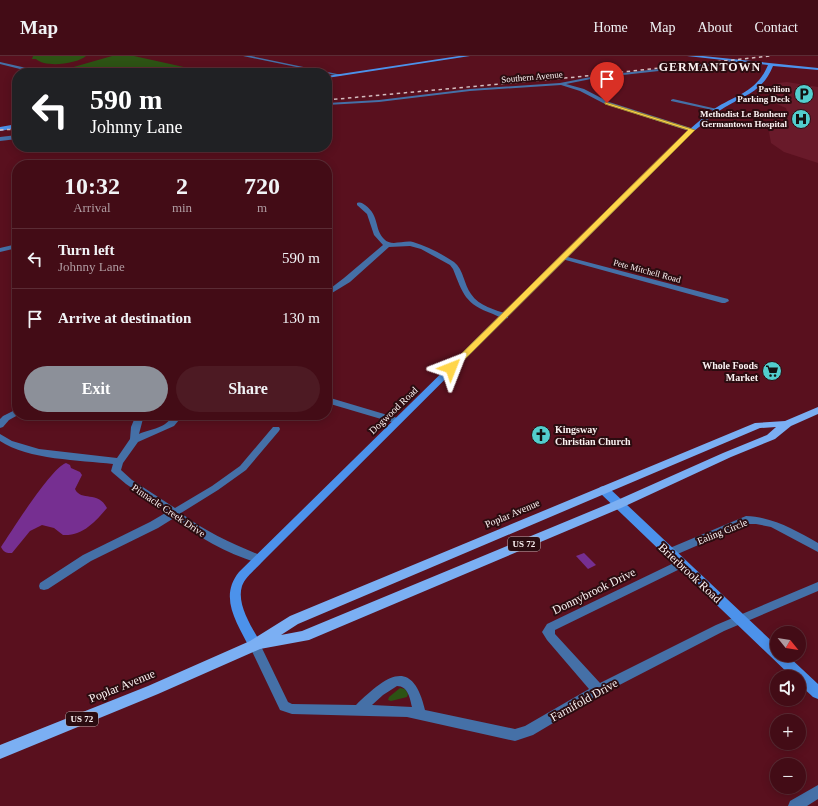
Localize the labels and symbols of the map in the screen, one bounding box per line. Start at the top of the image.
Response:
district label: GERMANTOWN [659,60,761,74]
pin [590,62,624,103]
street label: Southern Avenue [501,69,563,85]
parking icon: Pavilion Parking Deck [793,83,815,105]
place label: Pavilion Parking Deck [737,84,790,104]
hospital icon: Methodist Le Bonheur Germantown Hospital [790,108,812,130]
place label: Methodist Le Bonheur Germantown Hospital [700,109,787,129]
street label: Pete Mitchell Road [612,257,682,285]
position arrow [430,347,472,389]
place label: Whole Foods Market [702,360,759,383]
supermarket icon: Whole Foods Market [761,360,783,382]
street label: Dogwood Road [367,384,420,436]
church icon: Kingsway Christian Church [530,424,552,446]
place label: Kingsway Christian Church [555,424,631,447]
street label: Pinnacle Creek Drive [130,482,208,539]
street label: Poplar Avenue [483,497,542,530]
street label: Ealing Circle [696,516,749,546]
road number: US 72 [508,537,540,551]
street label: Brierbrook Road [656,540,724,606]
street label: Donnybrook Drive [550,565,638,617]
north arrow [770,626,806,662]
street label: Poplar Avenue [87,666,157,706]
street label: Farnifold Drive [548,676,620,724]
road number: US 72 [66,712,98,726]

